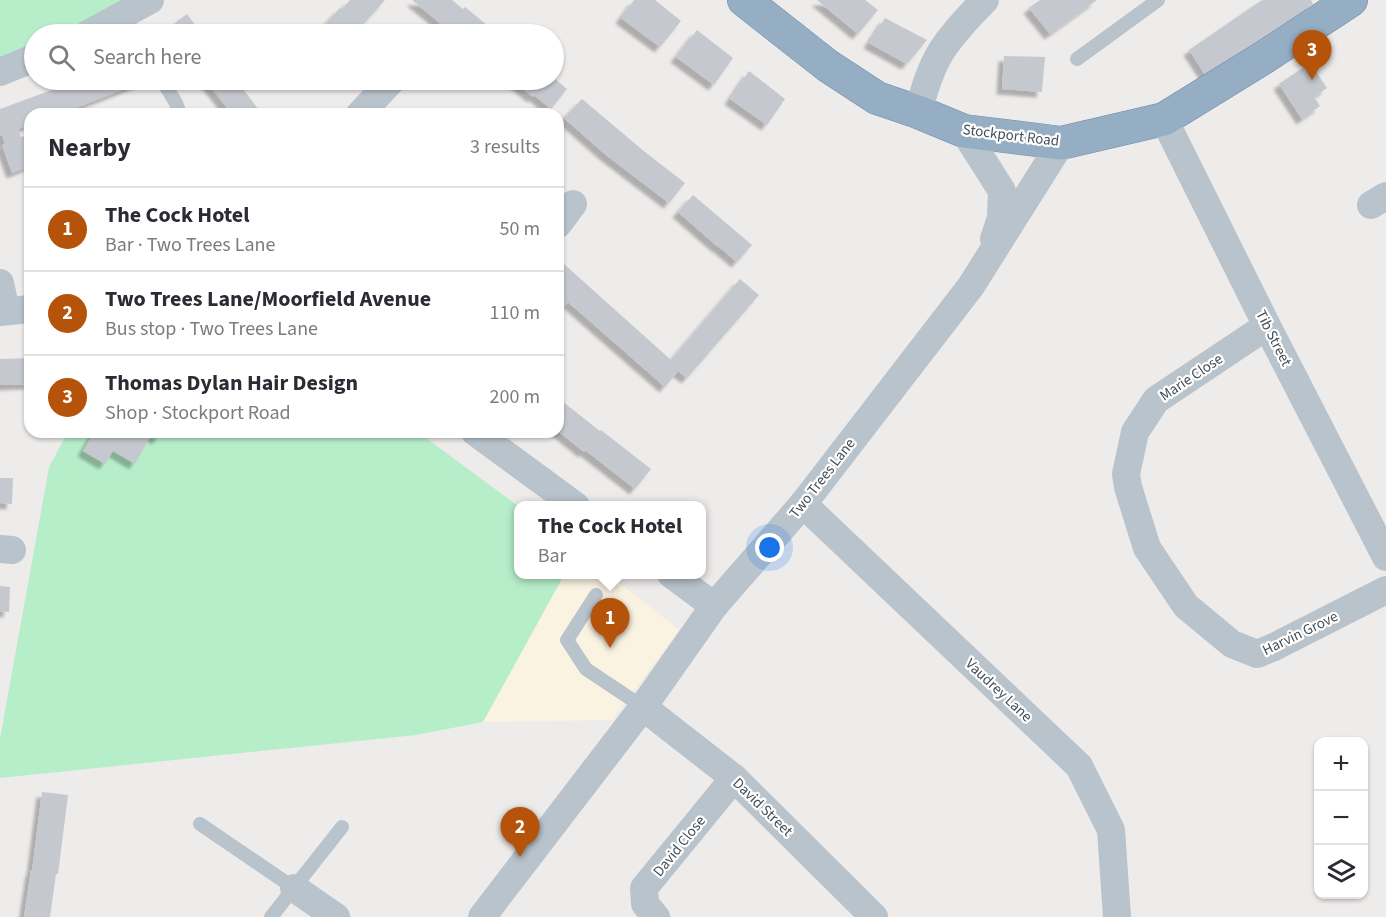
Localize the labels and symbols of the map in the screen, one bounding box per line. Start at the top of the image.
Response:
pin: 3 [1292,31,1332,80]
street label: Stockport Road [962,119,1060,152]
street label: Tib Street [1250,306,1297,370]
street label: Marie Close [1156,349,1227,406]
street label: Two Trees Lane [784,434,860,523]
your location [755,533,784,562]
pin: 1 [590,598,630,648]
street label: Harvin Grove [1259,606,1341,661]
street label: Vaudrey Lane [961,654,1037,727]
street label: David Street [728,773,797,841]
pin: 2 [500,808,540,857]
street label: David Close [648,811,711,881]

